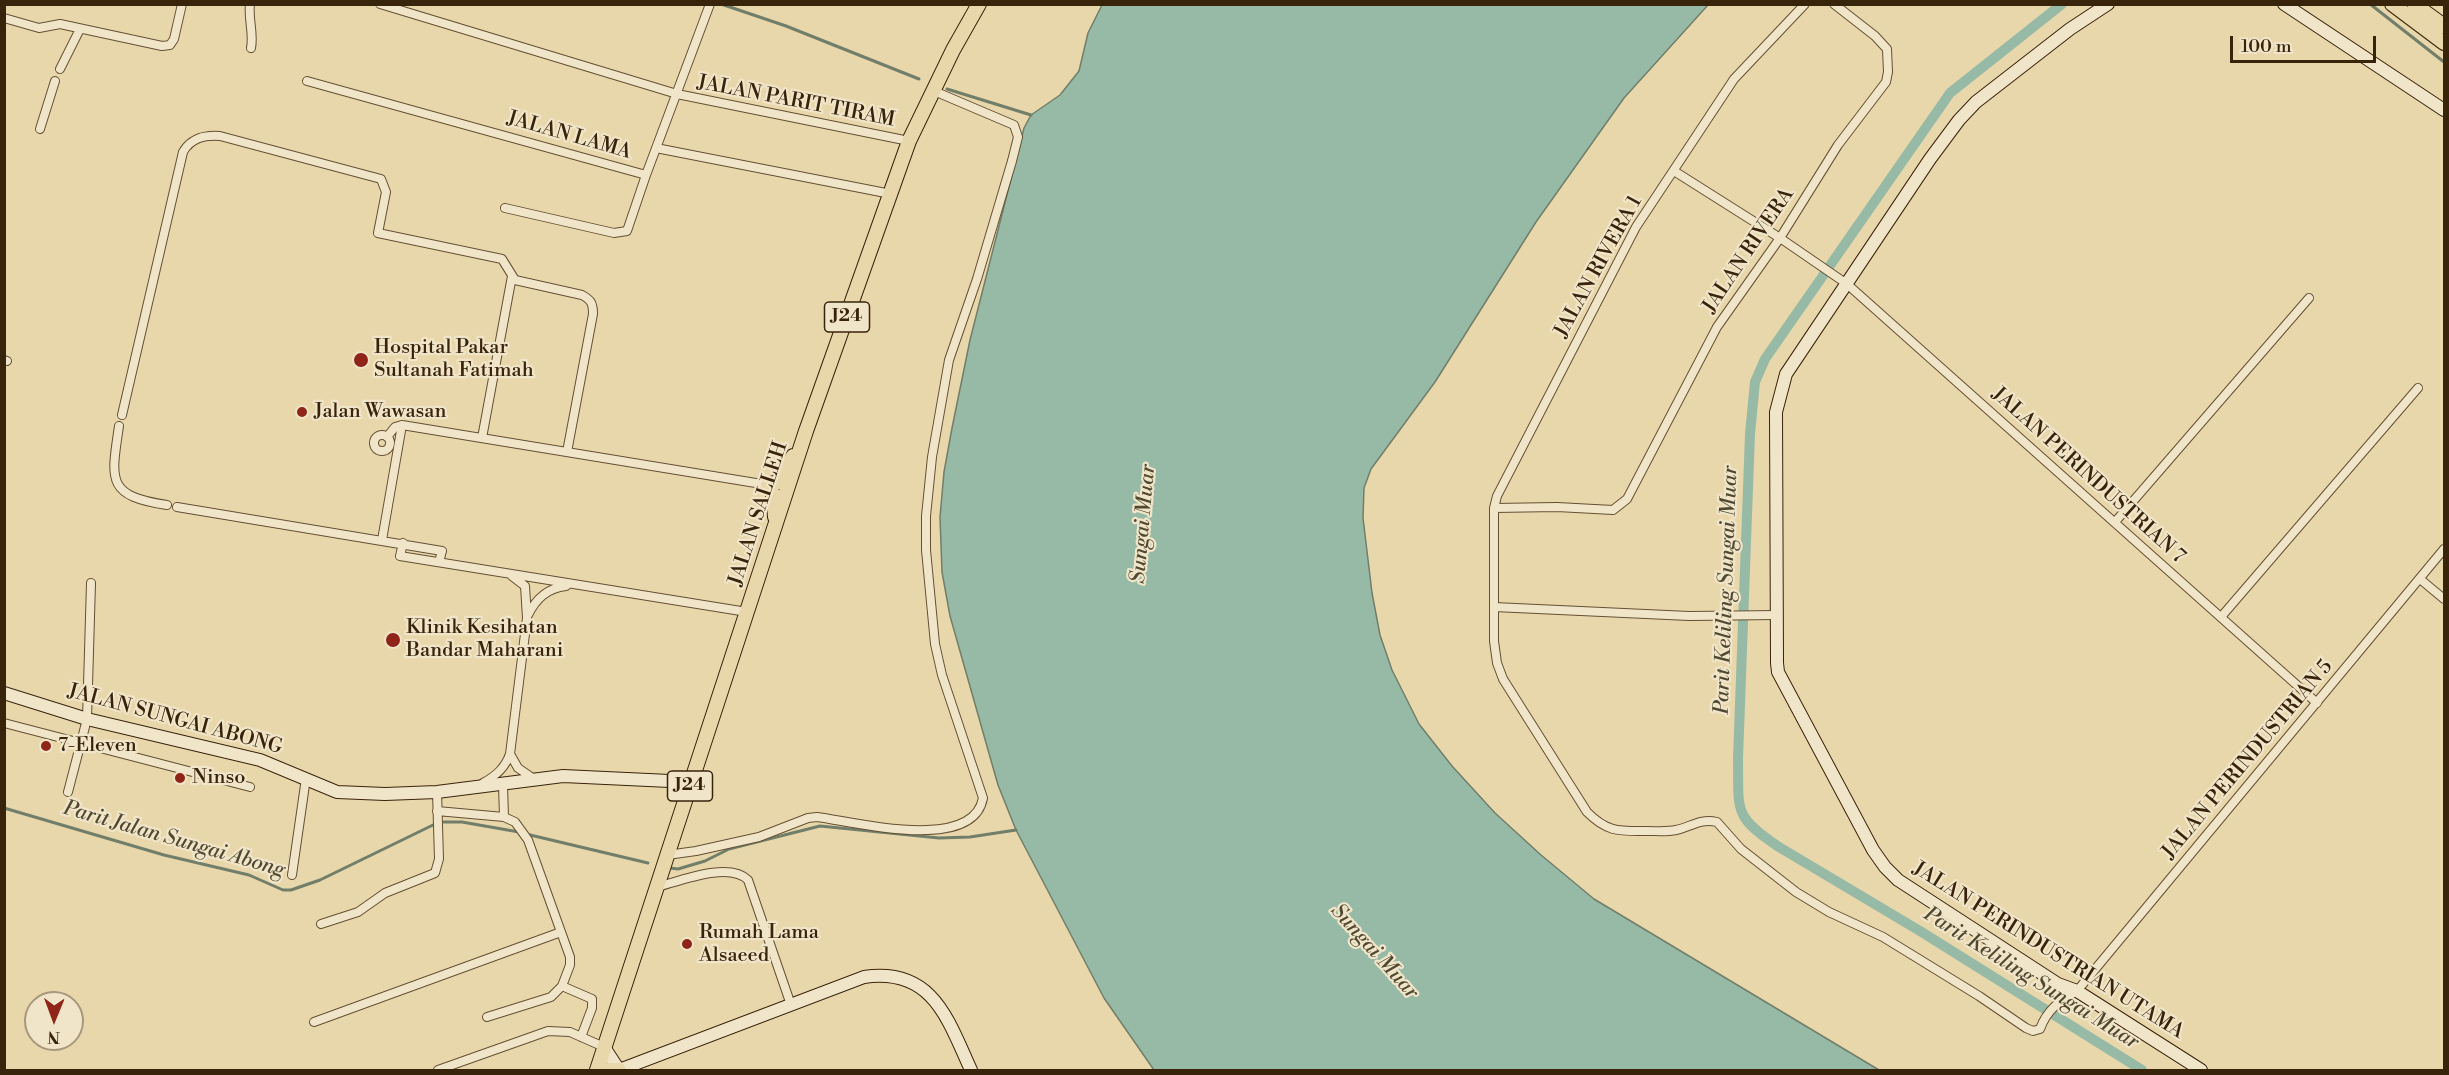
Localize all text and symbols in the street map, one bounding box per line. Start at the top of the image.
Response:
scale bar [2233,24,2378,62]
text: 100 m [2241,35,2292,58]
street label: JALAN PARIT TIRAM [695,71,897,133]
street label: JALAN LAMA [504,107,634,165]
street label: JALAN RIVERA [1698,184,1800,318]
street label: JALAN RIVERA 1 [1550,192,1648,342]
road number: J24 [824,302,870,332]
place label: Hospital Pakar Sultanah Fatimah [374,336,534,383]
marker: Hospital Pakar Sultanah Fatimah [352,351,370,369]
street label: JALAN PERINDUSTRIAN 7 [1986,383,2190,569]
place label: Jalan Wawasan [314,400,446,424]
marker: Jalan Wawasan [295,405,309,419]
street label: JALAN SALLEH [724,439,794,589]
water label: Sungai Muar [1126,463,1162,585]
water label: Parit Keliling Sungai Muar [1710,465,1744,715]
place label: Klinik Kesihatan Bandar Maharani [406,616,563,663]
marker: Klinik Kesihatan Bandar Maharani [384,631,402,649]
street label: JALAN PERINDUSTRIAN 5 [2158,656,2338,864]
street label: JALAN SUNGAI ABONG [65,680,285,760]
place label: 7-Eleven [58,734,137,758]
marker: 7-Eleven [39,739,53,753]
place label: Ninso [192,766,245,790]
marker: Ninso [173,771,187,785]
road number: J24 [668,771,712,801]
water label: Parit Jalan Sungai Abong [60,796,288,884]
street label: JALAN PERINDUSTRIAN UTAMA [1908,857,2188,1045]
water label: Sungai Muar [1325,899,1423,1005]
water label: Parit Keliling Sungai Muar [1919,902,2143,1056]
place label: Rumah Lama Alsaeed [699,921,819,968]
marker: Rumah Lama Alsaeed [680,937,694,951]
north arrow [24,991,84,1051]
text: N [47,1027,60,1047]

